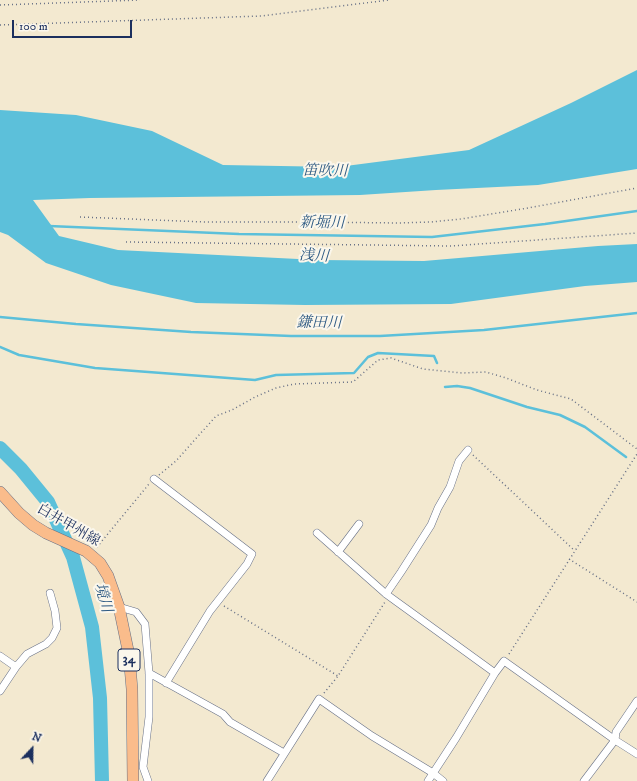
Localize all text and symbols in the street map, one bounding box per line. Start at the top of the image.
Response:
scale bar [14,12,134,38]
text: 100 m [19,19,48,34]
water label: 笛吹川 [302,163,348,181]
water label: 新堀川 [299,215,345,233]
water label: 浅川 [299,247,329,267]
water label: 鎌田川 [296,315,342,333]
street label: 白井甲州線 [33,501,103,551]
water label: 境川 [89,581,115,615]
road number: 34 [118,649,140,671]
north arrow [12,729,52,769]
text: N [30,730,43,746]

